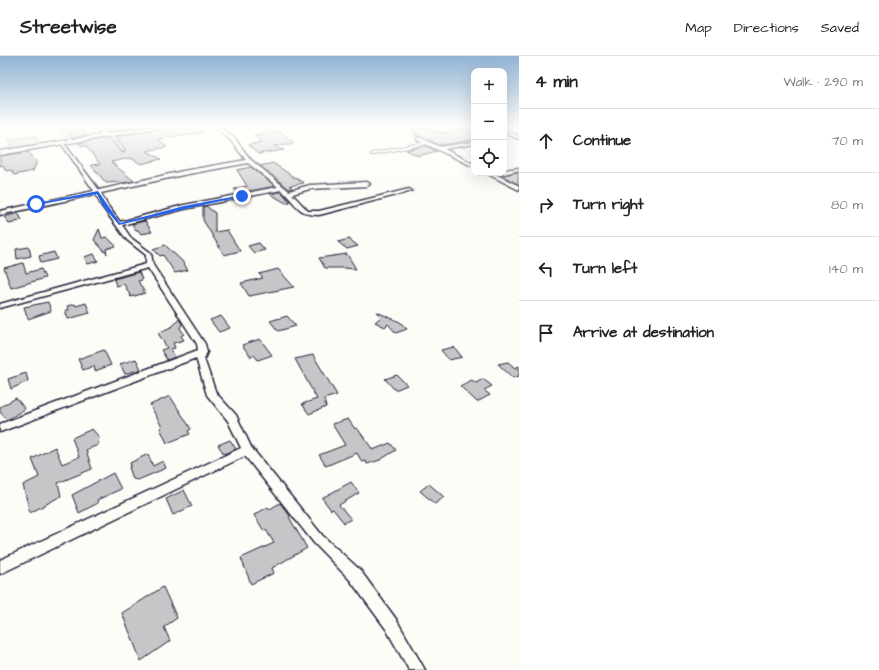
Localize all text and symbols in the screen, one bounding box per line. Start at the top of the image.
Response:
text: Streetwise [20,14,117,41]
text: Map [685,18,712,38]
text: Directions [734,18,799,38]
text: Saved [821,18,859,38]
map controls [471,68,507,176]
button: + [471,68,507,104]
text: 4 min [535,70,578,94]
text: Walk · 290 m [784,73,863,91]
button: − [471,104,507,140]
icon: ahead [535,130,557,152]
text: Continue [573,130,631,151]
text: 70 m [831,132,863,150]
button: locate [471,140,507,176]
route end [233,187,251,205]
icon: right [535,194,557,216]
text: Turn right [573,194,644,215]
route start [27,195,45,213]
text: 80 m [831,196,863,214]
icon: left [535,258,557,280]
text: Turn left [573,258,637,279]
text: 140 m [829,260,863,278]
icon: arrive [535,322,557,344]
text: Arrive at destination [573,322,714,343]

